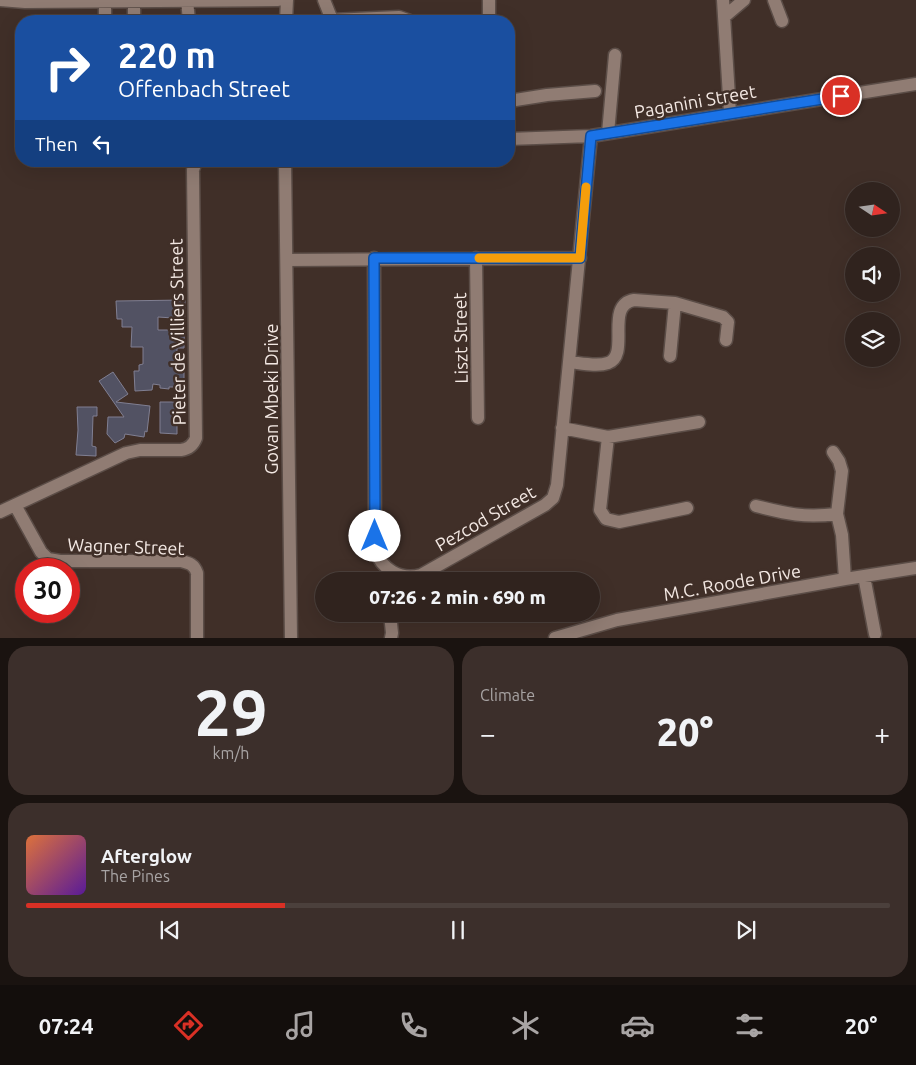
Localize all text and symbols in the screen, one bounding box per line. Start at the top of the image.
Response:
icon: right [35,35,100,100]
text: 220 m [118,35,216,75]
pin [820,75,862,117]
text: Offenbach Street [118,76,290,101]
street label: Paganini Street [633,80,757,122]
icon: arrive [827,82,855,110]
icon: left [88,130,116,158]
text: Then [35,133,78,155]
north arrow [845,182,900,238]
map controls [845,182,900,367]
street label: Pieter de Villiers Street [165,238,189,426]
button: sound [845,247,900,302]
street label: Liszt Street [449,292,471,384]
button: layers [845,312,900,367]
street label: Govan Mbeki Drive [261,323,281,475]
street label: Pezcod Street [431,481,539,555]
position arrow [348,509,400,561]
street label: Wagner Street [67,534,185,558]
speed limit sign: 30 [15,558,80,623]
street label: M.C. Roode Drive [662,560,802,604]
text: 07:26 · 2 min · 690 m [369,586,546,608]
text: 29 [194,675,268,748]
text: Climate [480,686,535,704]
text: 20° [657,711,713,753]
text: − [480,718,496,749]
text: + [874,718,890,749]
text: km/h [213,744,249,762]
text: Afterglow [101,845,192,867]
text: The Pines [101,867,170,885]
icon: previous [156,916,184,944]
icon: pause [444,916,472,944]
icon: next [732,916,760,944]
icon: directions [171,1008,206,1043]
icon: music [283,1008,318,1043]
icon: phone [396,1008,431,1043]
icon: climate [508,1008,543,1043]
icon: car [620,1008,655,1043]
icon: filters [732,1008,767,1043]
text: 07:24 [39,1013,94,1038]
text: 20° [845,1013,877,1038]

